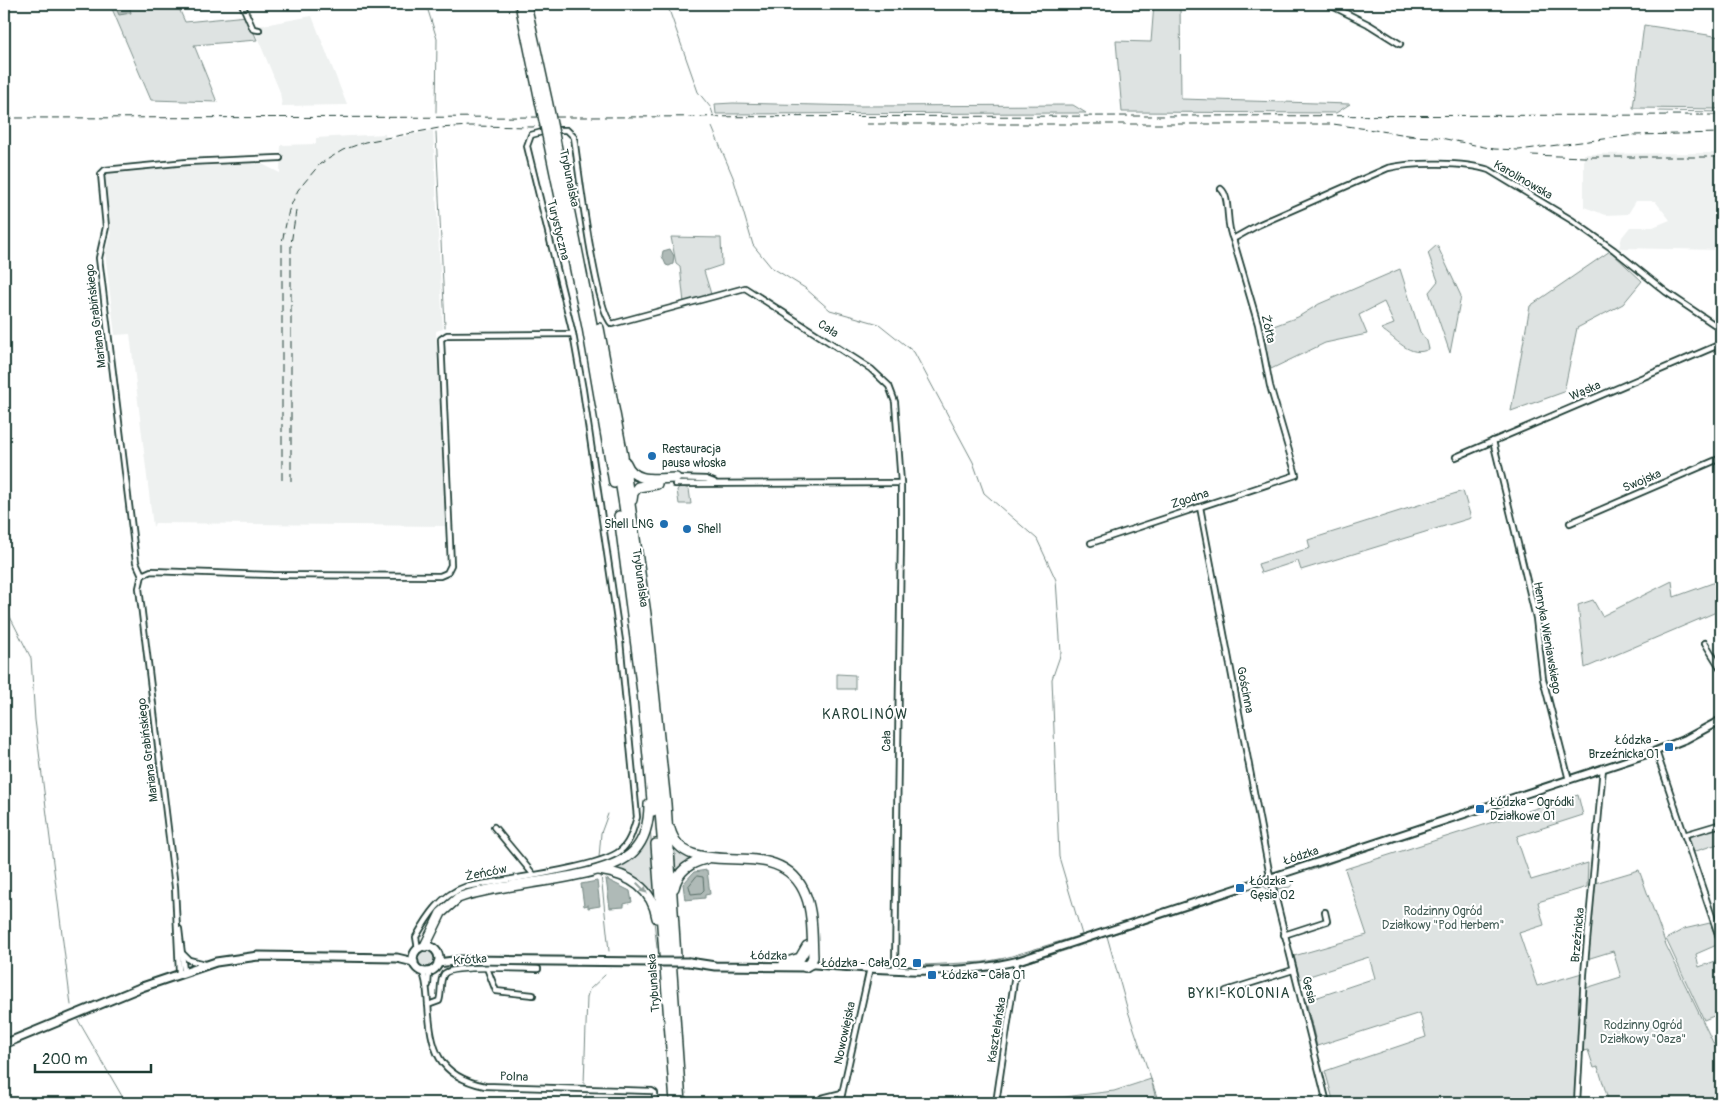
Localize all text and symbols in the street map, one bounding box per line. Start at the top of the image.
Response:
street label: Trybunalska [556,148,583,209]
street label: Karolinowska [1491,157,1556,203]
street label: Turystyczna [543,198,573,262]
street label: Mariana Grabińskiego [82,263,110,369]
street label: Żółta [1257,313,1280,345]
street label: Cała [815,317,841,341]
street label: Wąska [1567,378,1603,404]
place label: Restauracja pausa włoska [662,442,726,471]
marker: Restauracja pausa włoska [646,450,658,462]
street label: Swojska [1621,466,1664,496]
street label: Zgodna [1169,486,1211,512]
place label: Shell LNG [604,517,654,532]
marker: Shell LNG [658,518,670,530]
place label: Shell [697,522,721,537]
marker: Shell [681,523,693,535]
street label: Trybunalska [628,548,652,609]
street label: Henryka Wieniawskiego [1530,581,1564,696]
street label: Gościnna [1233,665,1257,715]
street label: Mariana Grabińskiego [134,697,162,803]
district label: KAROLINÓW [822,705,908,723]
street label: Cała [879,730,895,752]
place label: Łódzka - Brzeźnicka 01 [1588,733,1659,762]
marker: Łódzka - Brzeźnicka 01 [1663,741,1675,753]
place label: Łódzka - Ogródki Działkowe 01 [1489,795,1574,824]
marker: Łódzka - Ogródki Działkowe 01 [1474,803,1486,815]
street label: Łódzka [1281,843,1321,869]
street label: Żeńców [464,861,508,884]
place label: Łódzka - Gęsia 02 [1249,874,1295,903]
one-way arrow [635,882,647,894]
marker: Łódzka - Gęsia 02 [1234,882,1246,894]
park label: Rodzinny Ogród Działkowy "Pod Herbem" [1382,904,1504,933]
street label: Brzeźnicka [1568,906,1588,963]
street label: Łódzka [750,948,788,964]
street label: Krótka [453,951,488,969]
street label: Trybunalska [644,953,664,1013]
place label: Łódzka - Cała 02 [820,956,907,971]
marker: Łódzka - Cała 02 [911,957,923,969]
place label: Łódzka - Cała 01 [941,968,1026,983]
marker: Łódzka - Cała 01 [926,969,938,981]
street label: Gęsia [1298,975,1320,1006]
district label: BYKI-KOLONIA [1187,985,1291,1002]
street label: Kasztelańska [984,996,1010,1064]
street label: Nowowiejska [831,1000,859,1066]
park label: Rodzinny Ogród Działkowy "Oaza" [1600,1018,1686,1047]
scale bar [35,1042,151,1074]
text: 200 m [42,1050,87,1069]
street label: Polna [500,1069,529,1085]

